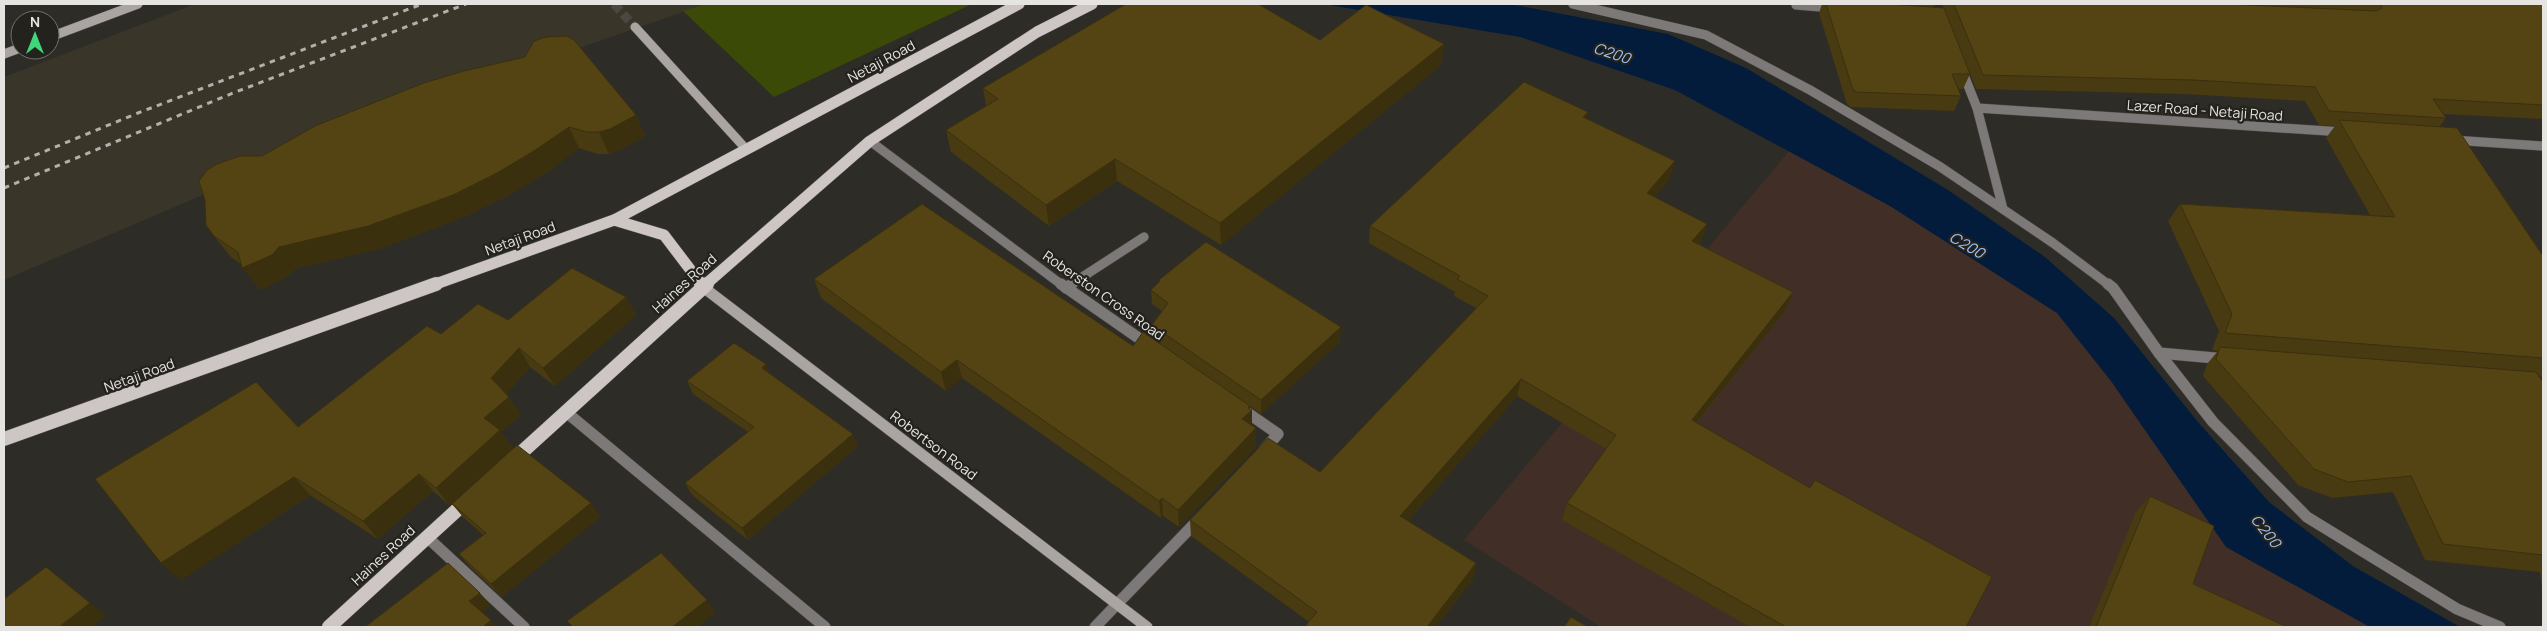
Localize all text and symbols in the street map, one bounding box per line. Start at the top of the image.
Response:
north arrow [10,10,60,60]
text: N [30,12,40,31]
street label: Netaji Road [844,35,918,87]
water label: C200 [1591,37,1635,69]
street label: Lazer Road - Netaji Road [2126,95,2284,125]
street label: Netaji Road [482,216,558,260]
water label: C200 [1945,227,1990,264]
street label: Roberston Cross Road [1039,246,1169,344]
street label: Haines Road [648,249,720,317]
street label: Netaji Road [101,353,177,397]
street label: Robertson Road [887,406,981,484]
water label: C200 [2246,510,2287,554]
street label: Haines Road [347,521,419,589]

